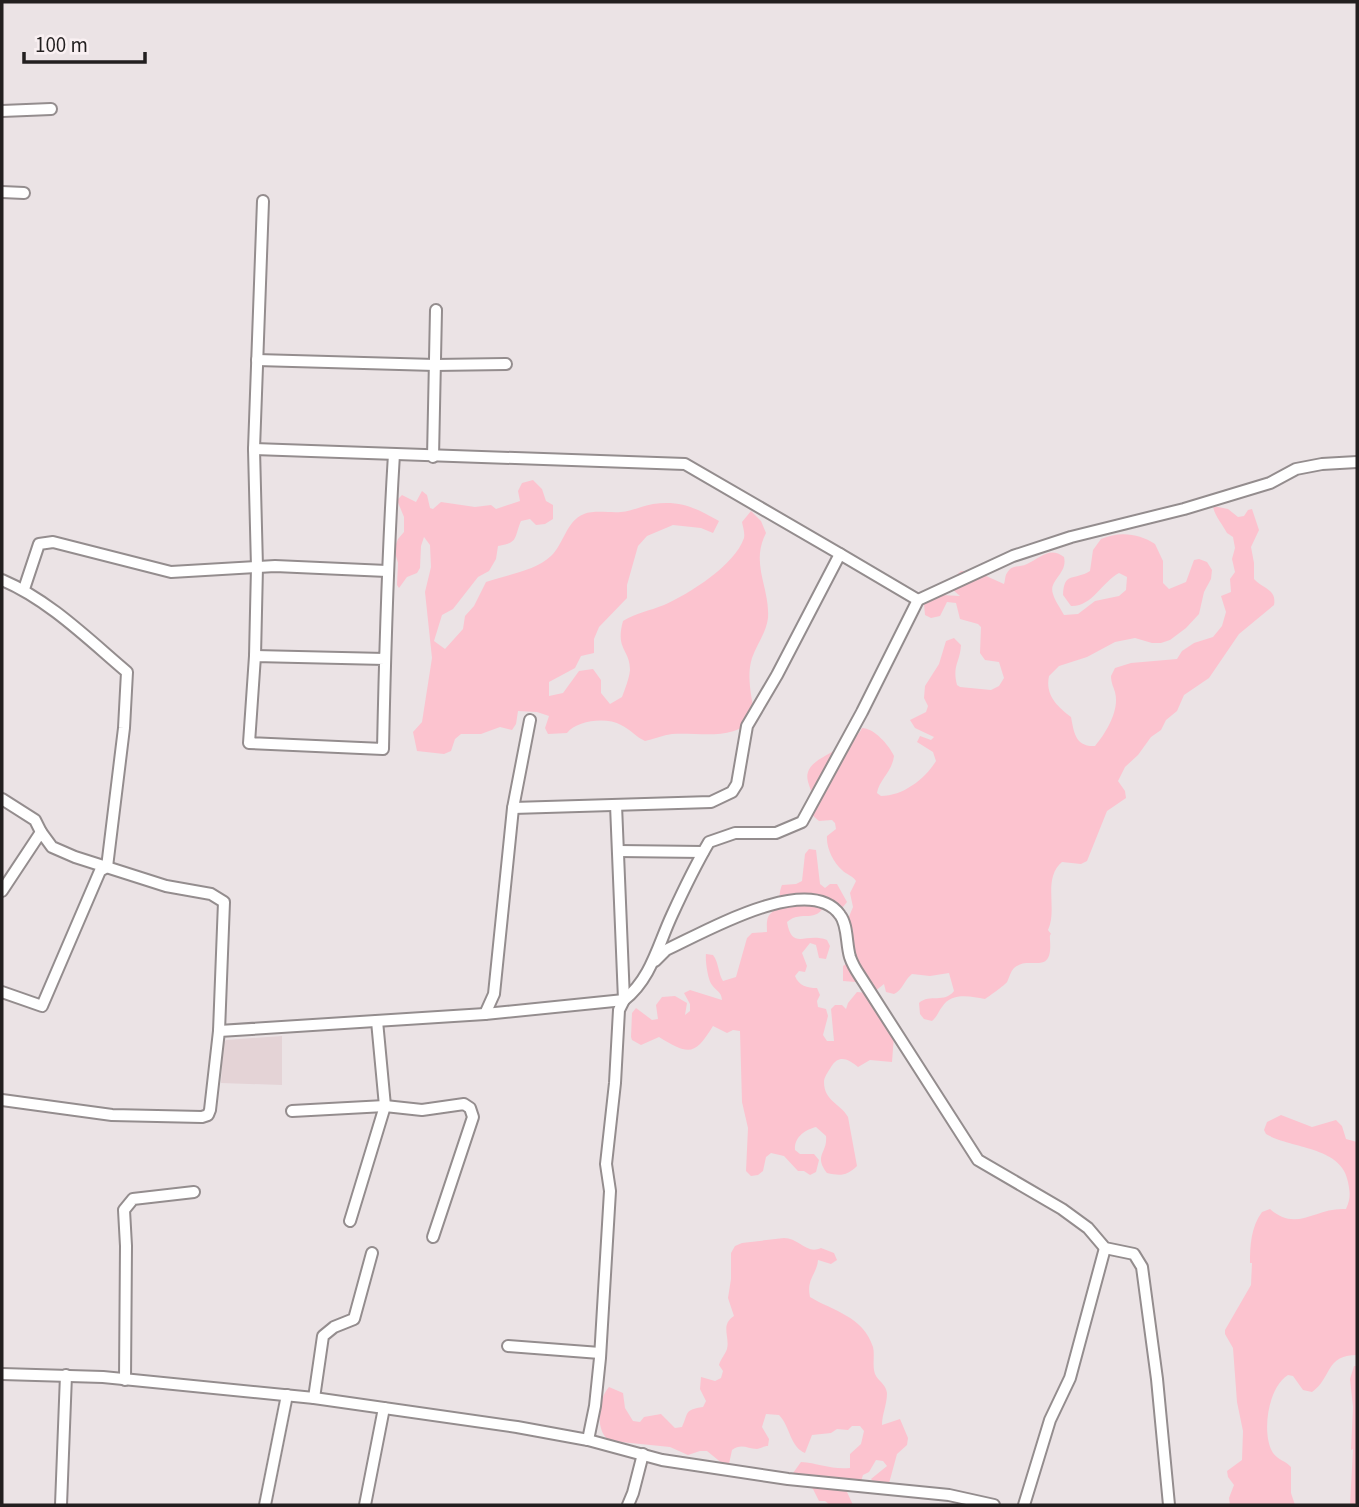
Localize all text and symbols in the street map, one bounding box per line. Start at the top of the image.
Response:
scale bar [24,21,145,65]
text: 100 m [35,30,88,60]

